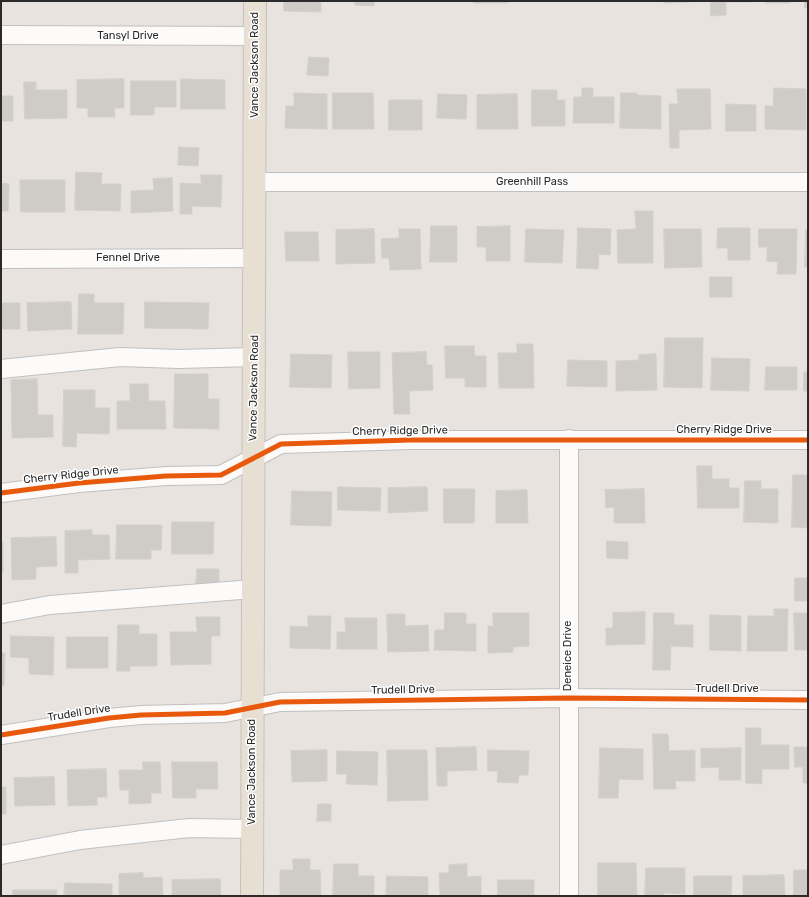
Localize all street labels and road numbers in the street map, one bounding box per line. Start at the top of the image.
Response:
street label: Vance Jackson Road [248,12,262,118]
street label: Tansyl Drive [97,29,159,43]
street label: Greenhill Pass [496,175,568,189]
street label: Fennel Drive [96,251,160,265]
street label: Vance Jackson Road [246,335,262,441]
street label: Cherry Ridge Drive [676,423,772,437]
street label: Cherry Ridge Drive [352,424,448,438]
street label: Cherry Ridge Drive [23,463,119,487]
street label: Deneice Drive [561,621,575,691]
street label: Trudell Drive [695,682,759,696]
street label: Trudell Drive [371,683,435,697]
street label: Trudell Drive [47,702,111,724]
street label: Vance Jackson Road [245,719,259,825]

